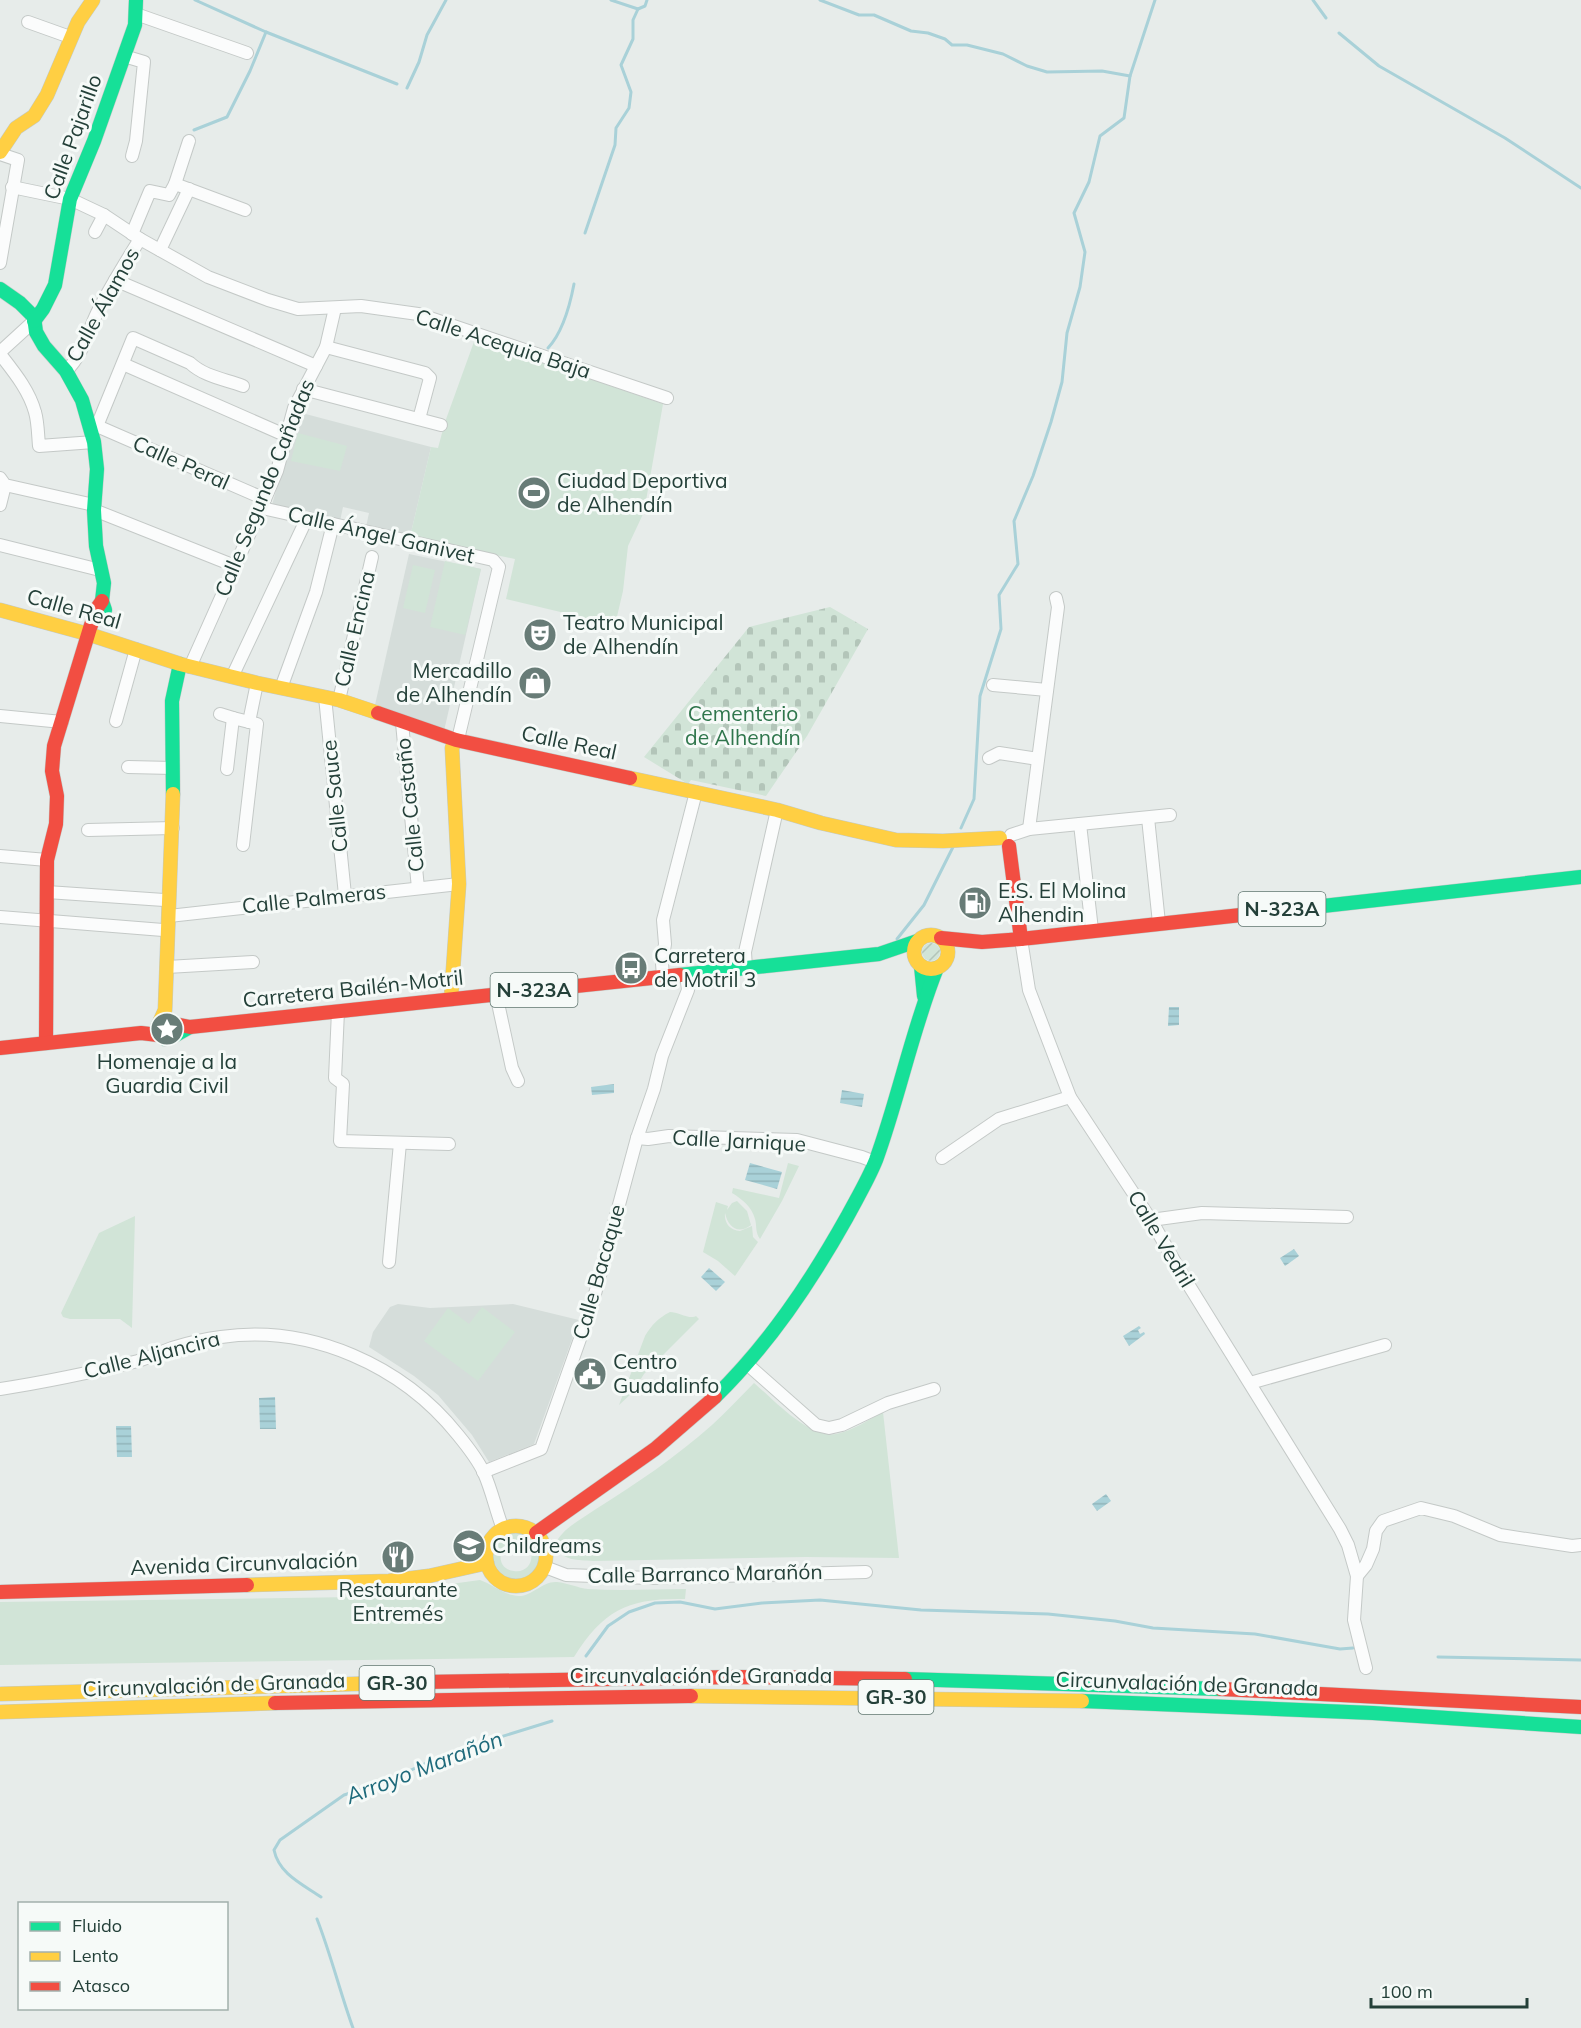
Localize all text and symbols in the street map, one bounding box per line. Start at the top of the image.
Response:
street label: Calle Pajarillo [37,70,107,203]
street label: Calle Álamos [60,242,144,367]
street label: Calle Acequia Baja [412,302,594,384]
street label: Calle Segundo Cañadas [209,375,320,600]
street label: Calle Peral [129,429,234,495]
place label: Ciudad Deportiva de Alhendín [557,467,728,517]
sports icon: Ciudad Deportiva de Alhendín [516,475,552,511]
street label: Calle Ángel Ganivet [285,500,477,568]
street label: Calle Encina [328,568,380,689]
street label: Calle Real [24,582,124,634]
place label: Teatro Municipal de Alhendín [563,609,723,659]
theatre icon: Teatro Municipal de Alhendín [522,617,558,653]
place label: Mercadillo de Alhendín [396,657,512,707]
shop icon: Mercadillo de Alhendín [517,665,553,701]
park label: Cementerio de Alhendín [685,700,801,750]
street label: Calle Real [519,719,619,765]
street label: Calle Castaño [389,737,429,873]
street label: Calle Sauce [315,739,353,854]
place label: E.S. El Molina Alhendin [998,877,1126,927]
street label: Calle Palmeras [241,878,387,918]
fuel station icon: E.S. El Molina Alhendin [957,885,993,921]
road number: N-323A [1238,892,1326,926]
place label: Carretera de Motril 3 [654,942,756,992]
bus stop icon: Carretera de Motril 3 [613,950,649,986]
street label: Carretera Bailén-Motril [241,963,465,1013]
road number: N-323A [490,973,578,1007]
place icon: Homenaje a la Guardia Civil [149,1011,185,1047]
place label: Homenaje a la Guardia Civil [97,1048,237,1098]
street label: Calle Jarnique [671,1124,807,1156]
street label: Calle Vedril [1123,1185,1201,1292]
street label: Calle Bacaque [566,1201,630,1342]
street label: Calle Aljancira [81,1325,223,1384]
place label: Centro Guadalinfo [613,1348,719,1398]
public building icon: Centro Guadalinfo [572,1356,608,1392]
school or university icon: Childreams [451,1528,487,1564]
place label: Childreams [492,1532,602,1558]
restaurant icon: Restaurante Entremés [380,1539,416,1575]
street label: Avenida Circunvalación [130,1546,358,1580]
street label: Calle Barranco Marañón [587,1558,823,1588]
place label: Restaurante Entremés [338,1576,458,1626]
street label: Circunvalación de Granada [570,1662,832,1688]
street label: Circunvalación de Granada [1055,1665,1319,1701]
street label: Circunvalación de Granada [82,1666,346,1702]
road number: GR-30 [360,1666,434,1700]
road number: GR-30 [858,1680,934,1714]
water label: Arroyo Marañón [341,1724,506,1810]
legend [18,1902,228,2010]
text: Fluido [72,1914,122,1937]
text: Lento [72,1944,119,1967]
scale bar [1371,1971,1527,2009]
text: Atasco [72,1974,130,1997]
text: 100 m [1380,1980,1433,2003]

